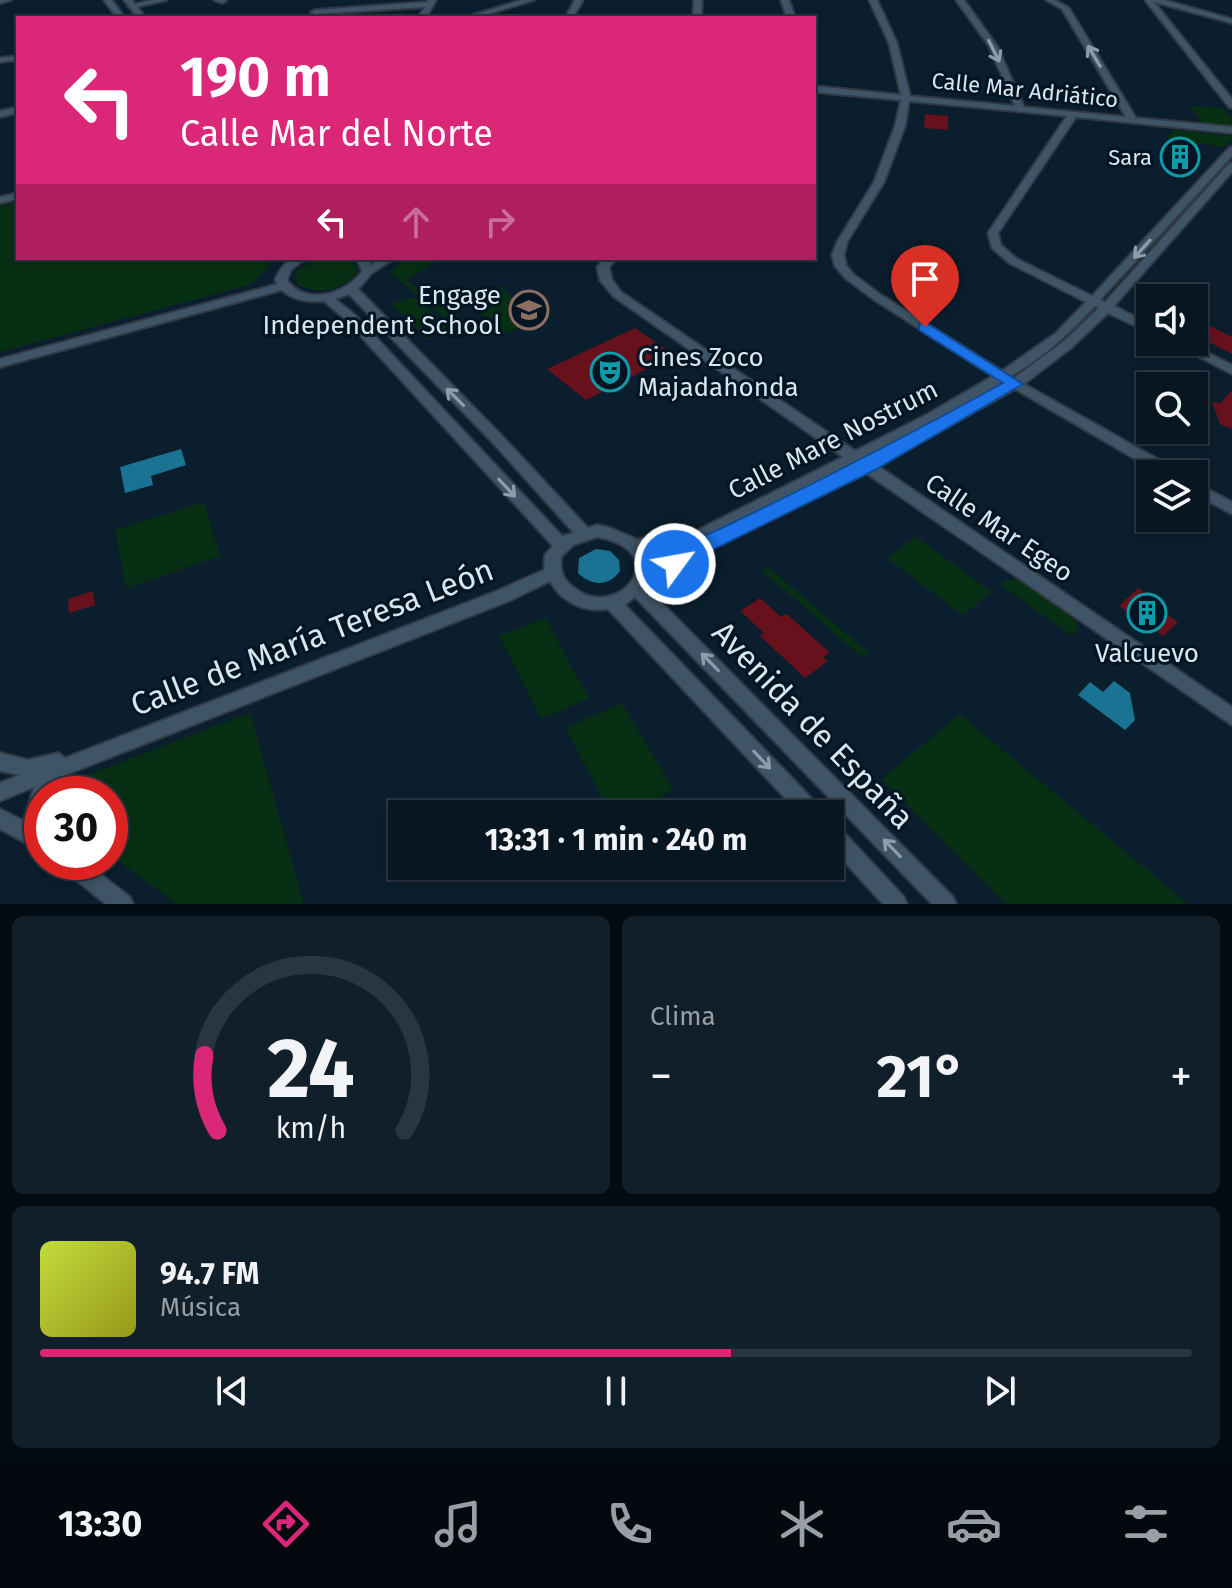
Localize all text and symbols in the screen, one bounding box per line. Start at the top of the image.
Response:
one-way arrow [987,39,1003,63]
text: 190 m [180,44,331,111]
one-way arrow [1086,45,1102,68]
icon: left [48,48,152,152]
street label: Calle Mar Adriático [930,67,1120,113]
text: Calle Mar del Norte [180,112,493,156]
building icon: Sara [1159,136,1201,178]
place label: Sara [1108,144,1152,171]
icon: left [310,200,354,244]
icon: ahead [394,200,438,244]
icon: right [478,200,522,244]
one-way arrow [1132,239,1151,259]
pin [891,245,959,327]
icon: arrive [903,257,947,301]
place label: Engage Independent School [262,280,501,341]
map controls [1136,284,1208,532]
button: sound [1136,284,1208,356]
school or university icon: Engage Independent School [508,289,550,331]
place label: Cines Zoco Majadahonda [638,342,799,403]
theatre icon: Cines Zoco Majadahonda [589,351,631,393]
button: search [1136,372,1208,444]
street label: Calle Mare Nostrum [723,374,943,506]
one-way arrow [446,388,465,407]
button: layers [1136,460,1208,532]
street label: Calle Mar Egeo [919,467,1079,589]
one-way arrow [498,478,516,498]
position arrow [633,522,717,606]
street label: Calle de María Teresa León [125,550,499,724]
building icon: Valcuevo [1126,592,1168,634]
street label: Avenida de España [704,613,922,837]
place label: Valcuevo [1095,638,1199,669]
one-way arrow [701,652,720,672]
one-way arrow [753,749,771,769]
speed limit sign: 30 [24,776,128,880]
text: 13:31 · 1 min · 240 m [485,822,747,858]
one-way arrow [883,839,902,858]
text: Clima [650,1001,716,1032]
text: 24 [267,1019,355,1119]
text: 21° [877,1041,965,1113]
text: − [650,1050,672,1103]
text: + [1170,1050,1192,1103]
text: km/h [276,1111,346,1146]
text: 94.7 FM [160,1256,259,1292]
text: Música [160,1292,241,1323]
icon: previous [210,1369,254,1413]
icon: pause [594,1369,638,1413]
icon: next [978,1369,1022,1413]
icon: directions [258,1496,314,1552]
icon: music [430,1496,486,1552]
icon: phone [602,1496,658,1552]
icon: climate [774,1496,830,1552]
icon: car [946,1496,1002,1552]
icon: filters [1118,1496,1174,1552]
text: 13:30 [58,1502,142,1546]

